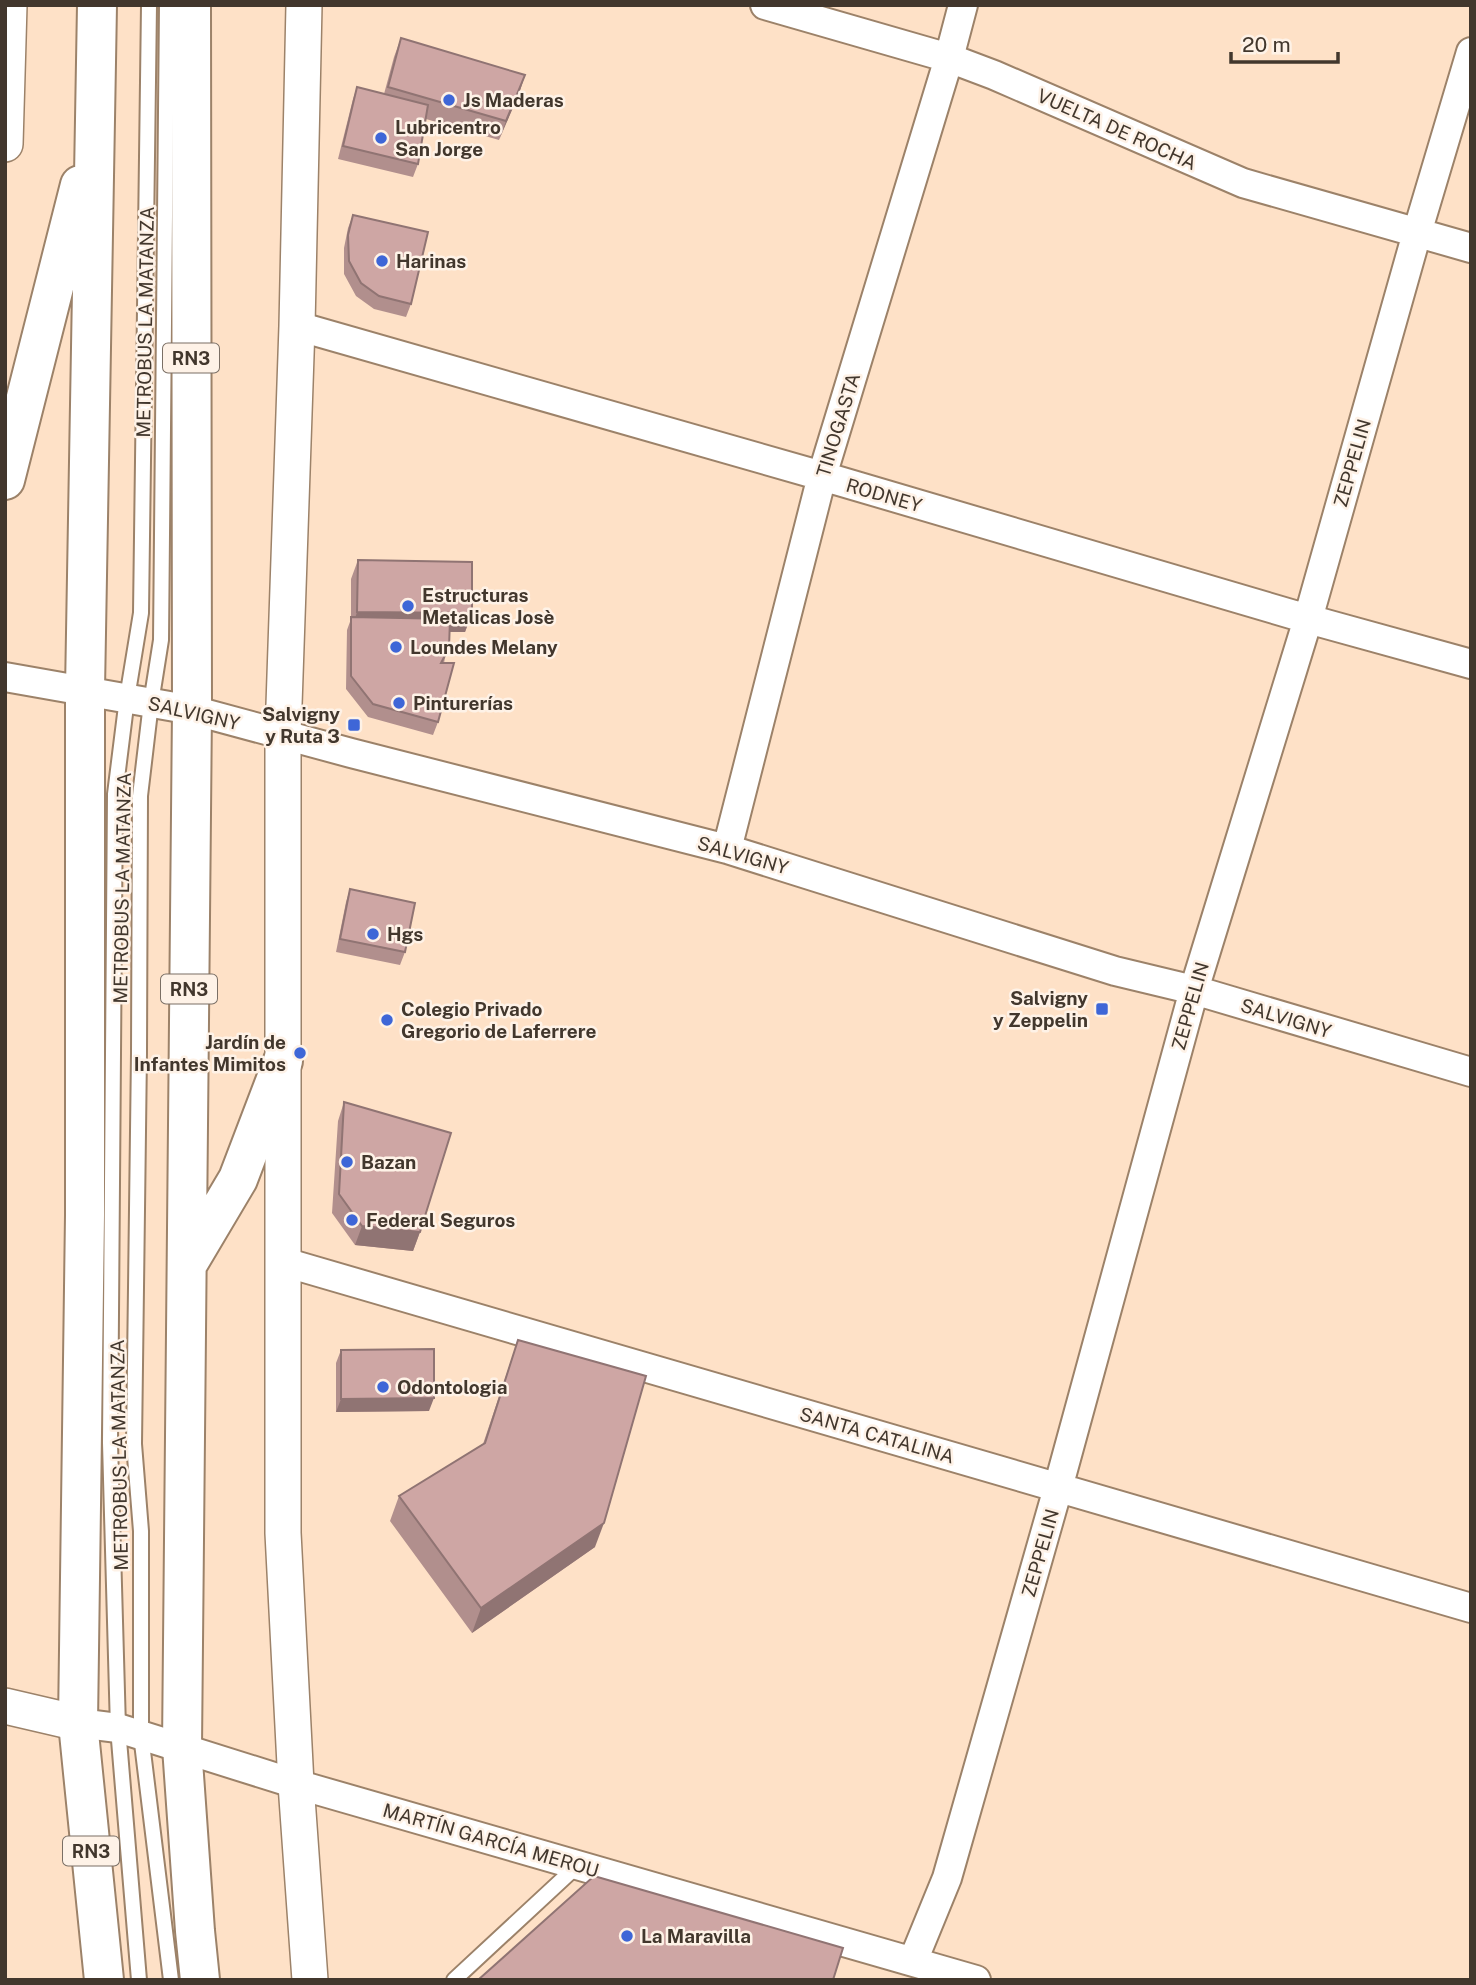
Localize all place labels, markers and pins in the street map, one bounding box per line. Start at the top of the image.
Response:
place label: Js Maderas [463,89,564,111]
marker: Js Maderas [441,92,457,108]
place label: Lubricentro San Jorge [395,116,501,160]
marker: Lubricentro San Jorge [373,130,389,146]
place label: Harinas [396,250,466,272]
marker: Harinas [374,253,390,269]
place label: Estructuras Metalicas Josè [422,584,554,628]
marker: Estructuras Metalicas Josè [400,598,416,614]
place label: Loundes Melany [410,636,558,658]
marker: Loundes Melany [388,639,404,655]
place label: Pinturerías [413,692,513,714]
marker: Pinturerías [391,695,407,711]
place label: Salvigny y Ruta 3 [262,703,340,747]
marker: Salvigny y Ruta 3 [346,717,362,733]
place label: Hgs [387,923,423,945]
marker: Hgs [365,926,381,942]
place label: Salvigny y Zeppelin [993,987,1088,1031]
place label: Colegio Privado Gregorio de Laferrere [401,998,597,1042]
marker: Salvigny y Zeppelin [1094,1001,1110,1017]
marker: Colegio Privado Gregorio de Laferrere [379,1012,395,1028]
place label: Jardín de Infantes Mimitos [134,1031,286,1075]
marker: Jardín de Infantes Mimitos [292,1045,308,1061]
place label: Bazan [361,1151,416,1173]
marker: Bazan [339,1154,355,1170]
place label: Federal Seguros [366,1209,515,1231]
marker: Federal Seguros [344,1212,360,1228]
place label: Odontologia [397,1376,507,1398]
marker: Odontologia [375,1379,391,1395]
place label: La Maravilla [641,1925,751,1947]
marker: La Maravilla [619,1928,635,1944]

